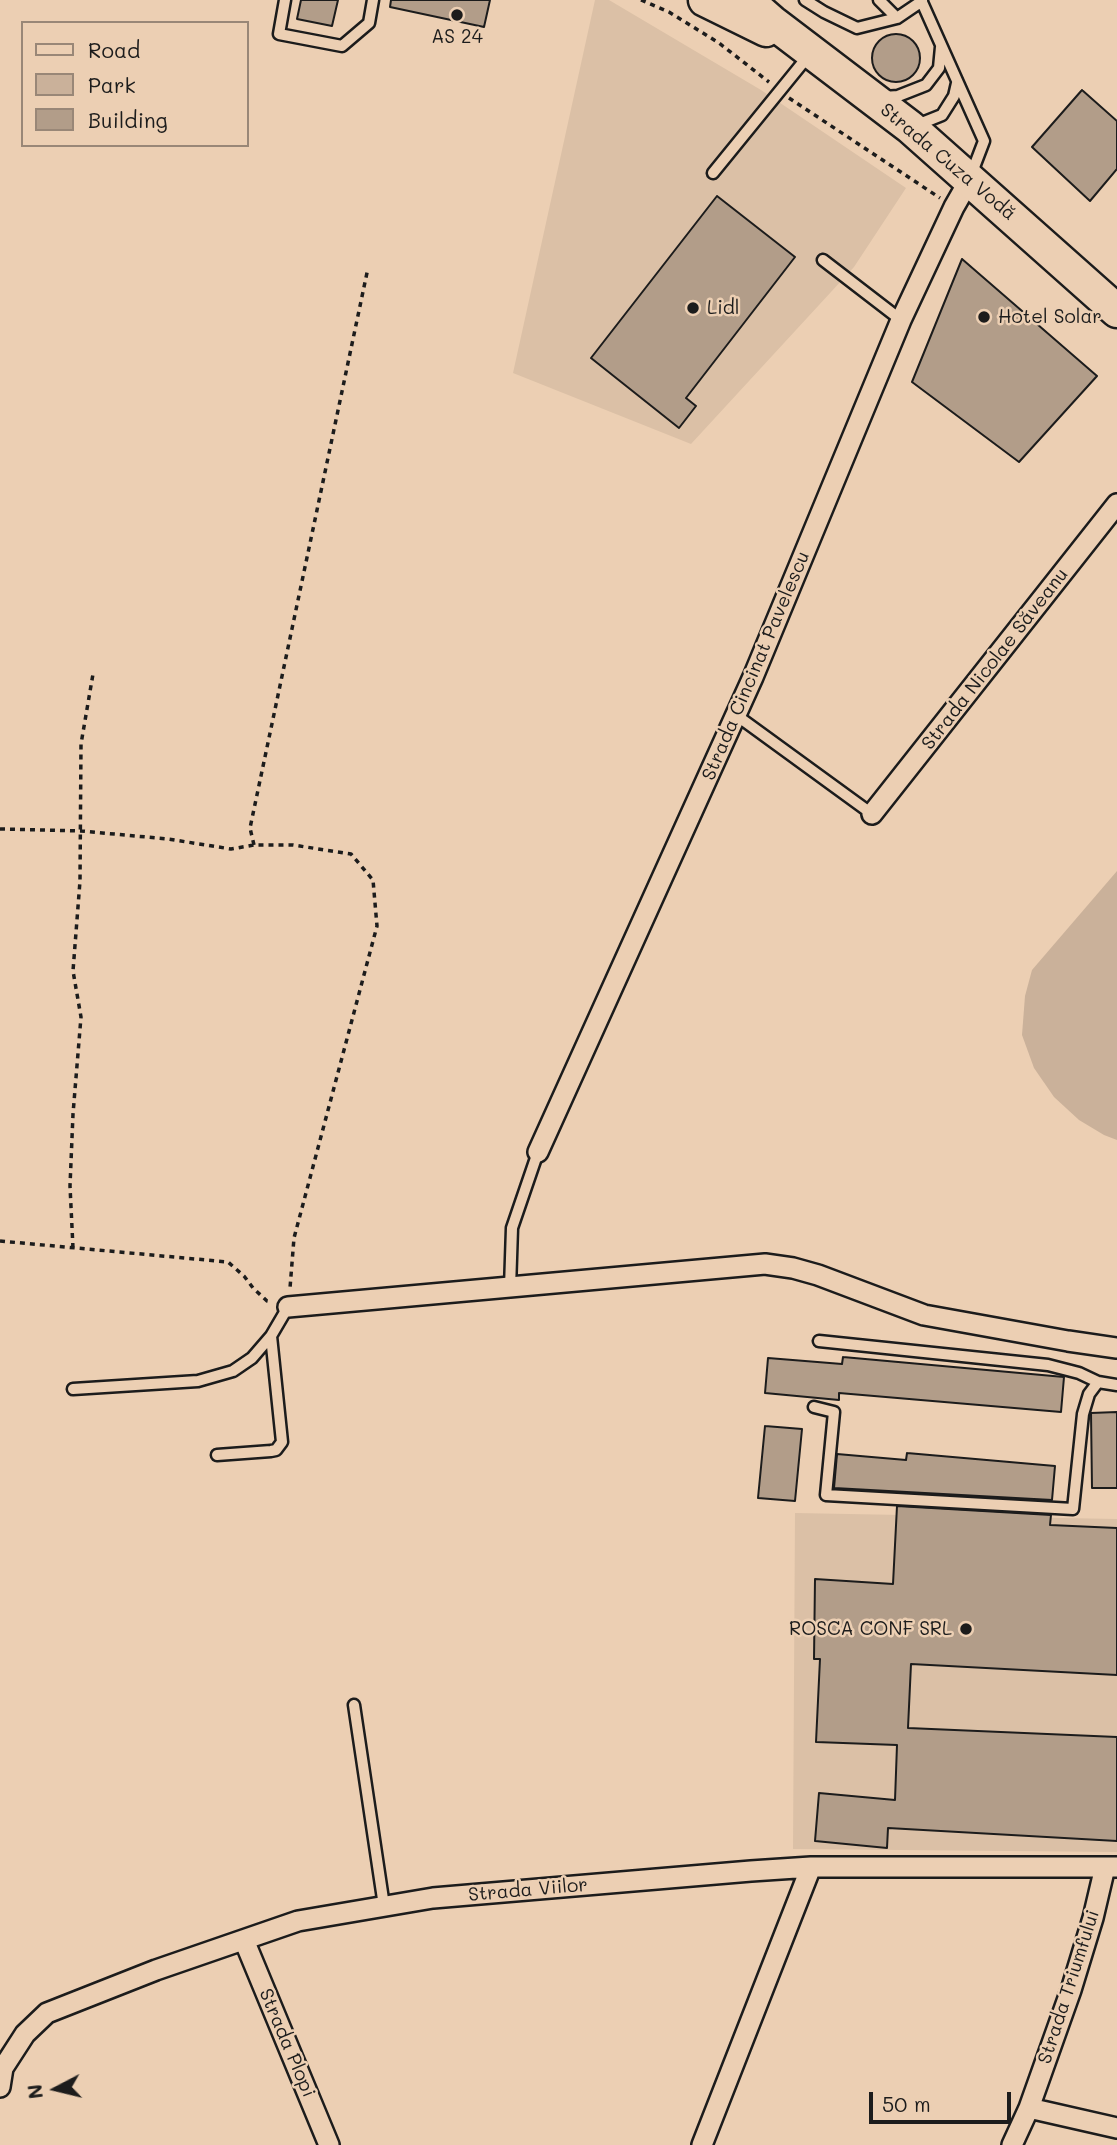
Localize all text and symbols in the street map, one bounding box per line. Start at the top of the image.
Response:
marker: AS 24 [449,7,465,23]
legend [21,21,248,147]
place label: AS 24 [431,26,483,48]
text: Road [88,36,140,63]
text: Park [88,71,136,98]
street label: Strada Cuza Vodă [875,99,1021,225]
text: Building [88,106,168,133]
place label: Lidl [707,297,740,319]
marker: Lidl [685,300,701,316]
place label: Hotel Solar [998,306,1102,328]
marker: Hotel Solar [976,309,992,325]
street label: Strada Cincinat Pavelescu [697,548,815,784]
street label: Strada Nicolae Săveanu [917,564,1073,754]
place label: ROSCA CONF SRL [789,1618,952,1640]
marker: ROSCA CONF SRL [958,1621,974,1637]
street label: Strada Viilor [467,1873,589,1907]
street label: Strada Triumfului [1033,1907,1105,2067]
street label: Strada Plopi [254,1985,320,2101]
north arrow [21,2054,91,2124]
scale bar [872,2078,1014,2122]
text: N [21,2083,48,2100]
text: 50 m [882,2090,931,2117]

